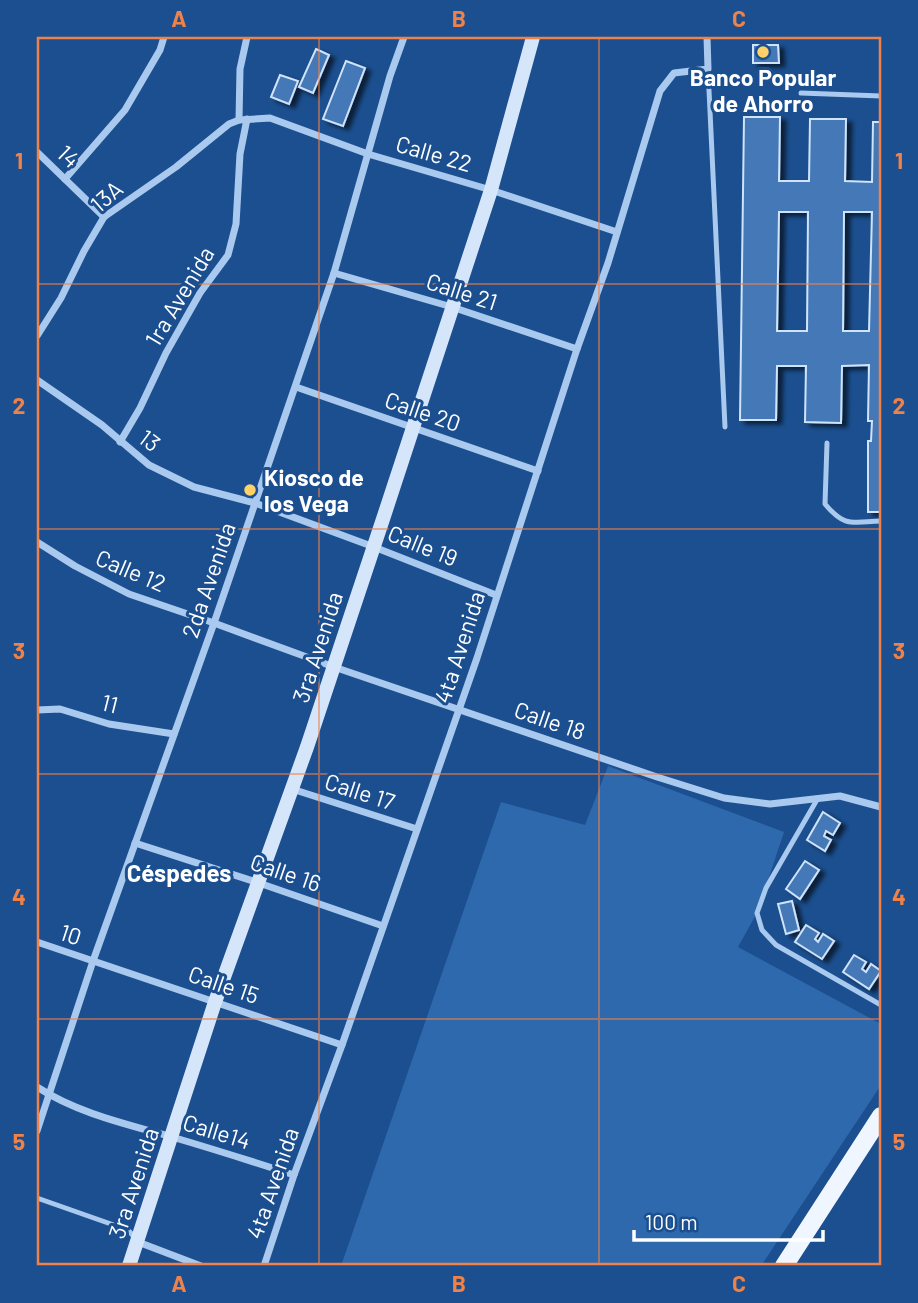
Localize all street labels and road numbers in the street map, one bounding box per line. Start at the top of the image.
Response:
street label: Calle 22 [393,129,475,177]
street label: 14 [52,139,86,173]
street label: 13A [84,174,128,218]
street label: 1ra Avenida [138,241,220,351]
street label: Calle 21 [423,266,501,316]
street label: Calle 20 [381,385,465,437]
street label: 13 [134,423,166,457]
street label: Calle 19 [384,518,462,572]
street label: 2da Avenida [175,519,241,641]
street label: Calle 12 [92,543,170,597]
street label: 4ta Avenida [428,587,490,707]
street label: 3ra Avenida [286,588,348,706]
street label: 11 [99,687,121,719]
street label: Calle 18 [511,695,589,745]
street label: Calle 17 [321,767,399,815]
street label: Calle 16 [247,847,325,897]
street label: 10 [57,917,85,951]
street label: Calle 15 [185,959,263,1009]
street label: Calle14 [180,1108,254,1154]
street label: 3ra Avenida [102,1124,164,1242]
street label: 4ta Avenida [240,1124,304,1242]

